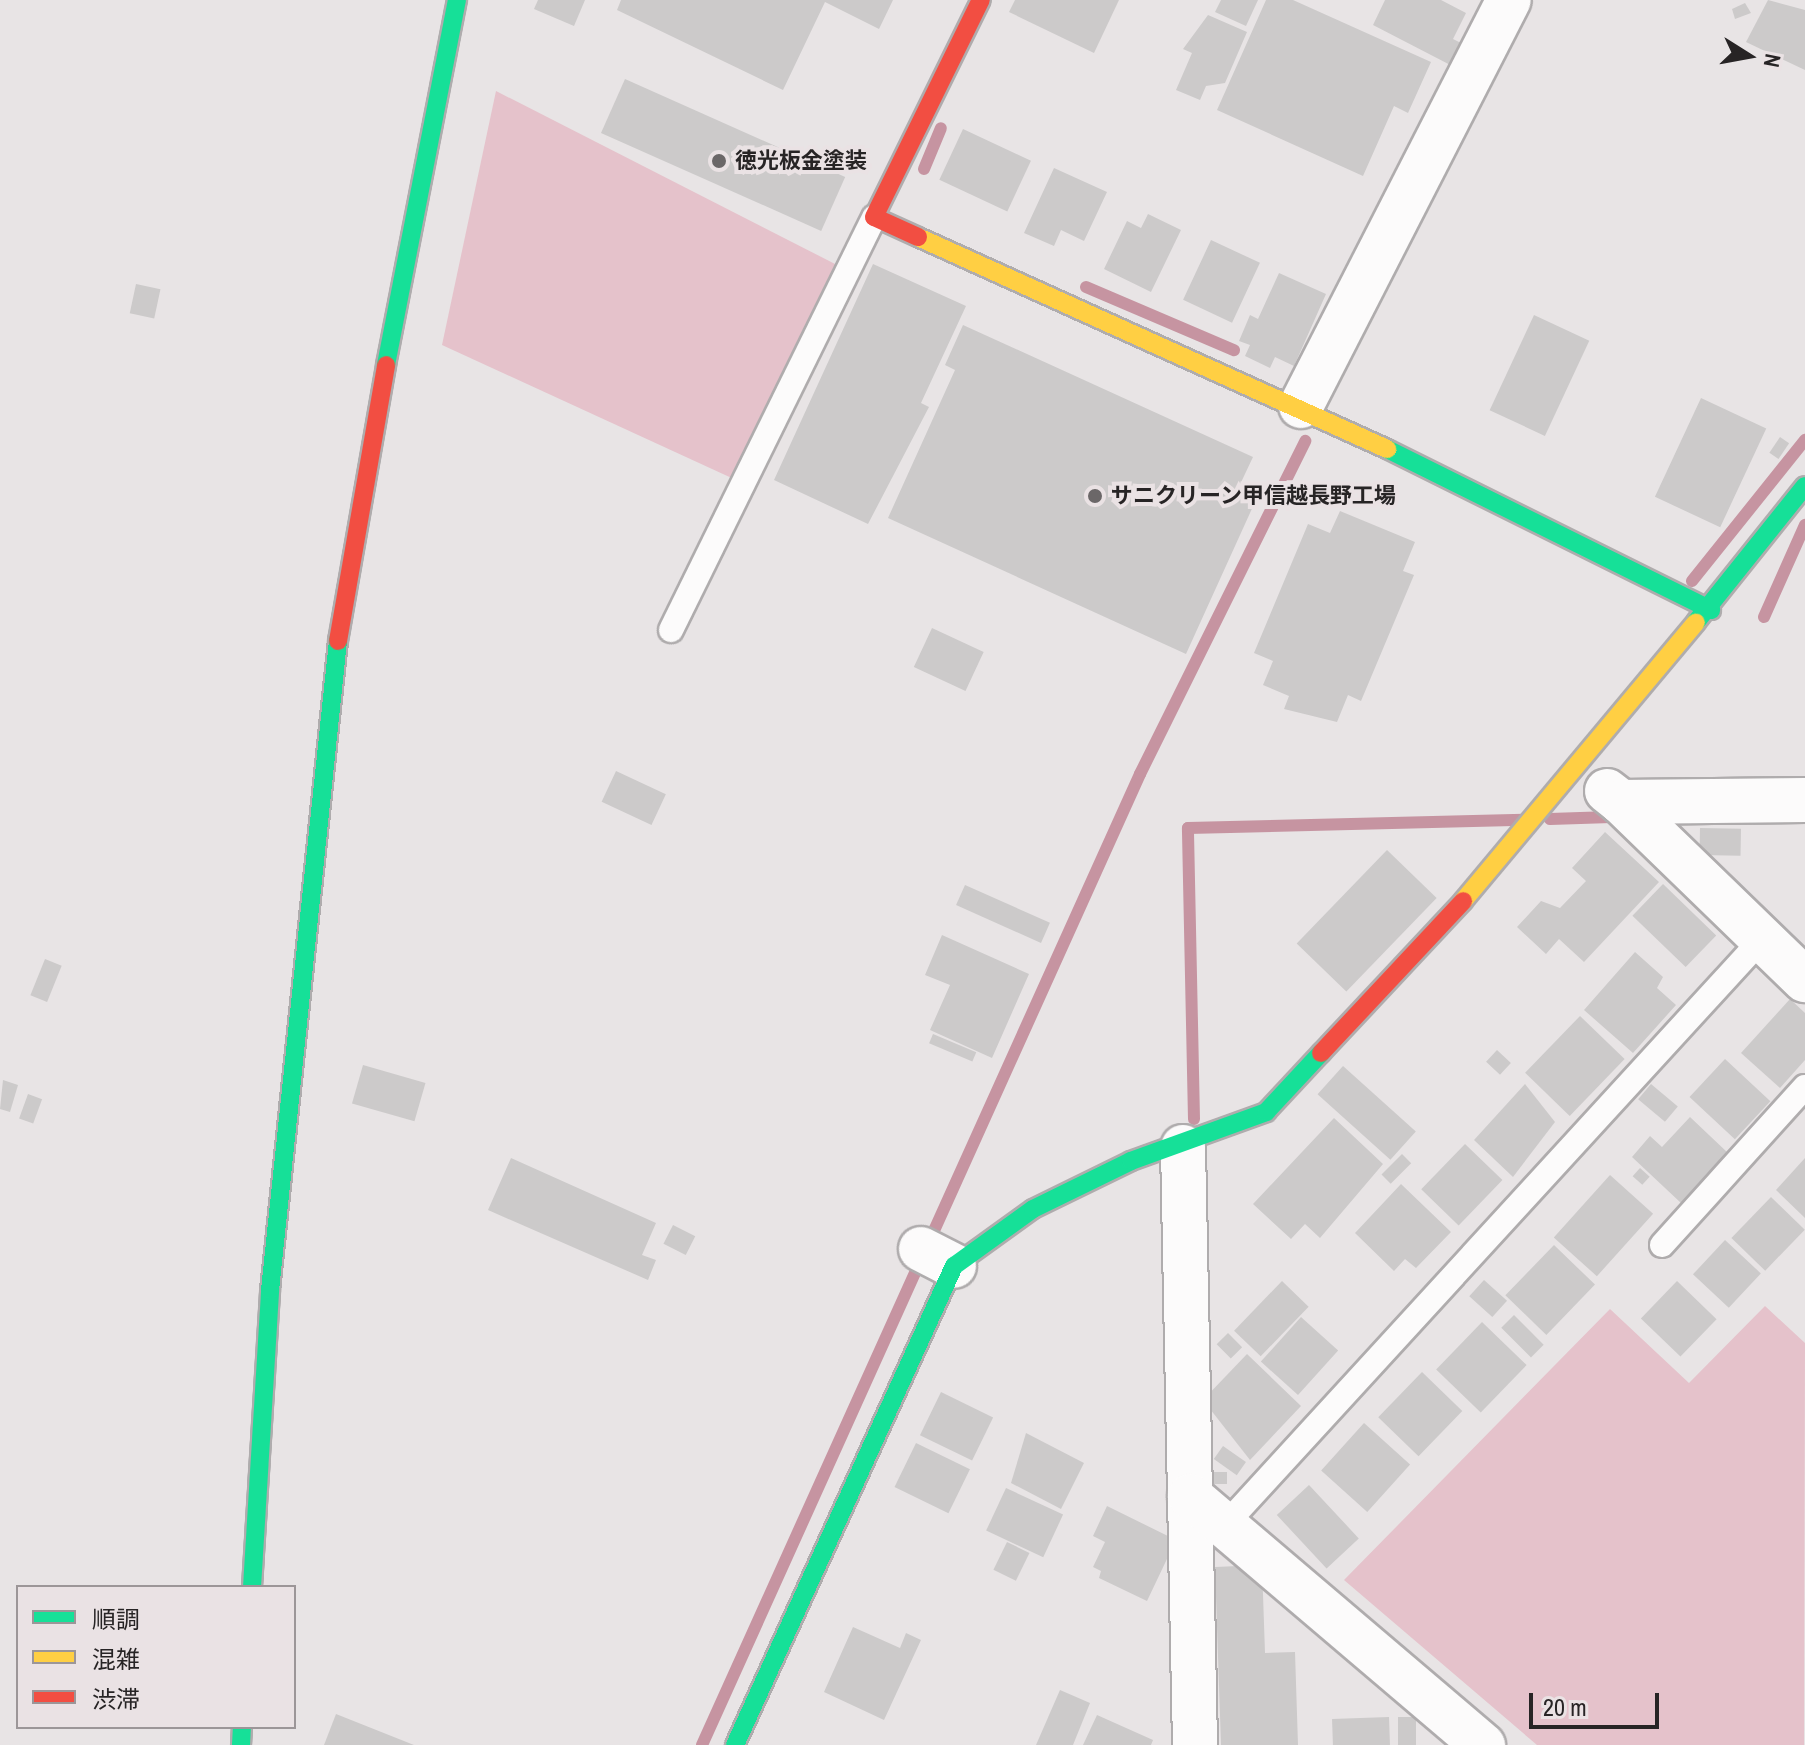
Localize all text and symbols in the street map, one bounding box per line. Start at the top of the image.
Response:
north arrow [1709,16,1789,96]
text: N [1757,51,1789,70]
place label: 徳光板金塗装 [735,148,867,174]
marker: 徳光板金塗装 [710,152,728,170]
place label: サニクリーン甲信越長野工場 [1111,483,1397,509]
marker: サニクリーン甲信越長野工場 [1086,487,1104,505]
legend [16,1585,296,1729]
text: 順調 [92,1603,140,1635]
text: 混雑 [92,1643,140,1675]
scale bar [1533,1677,1663,1727]
text: 渋滞 [92,1683,140,1715]
text: 20 m [1543,1691,1587,1723]

